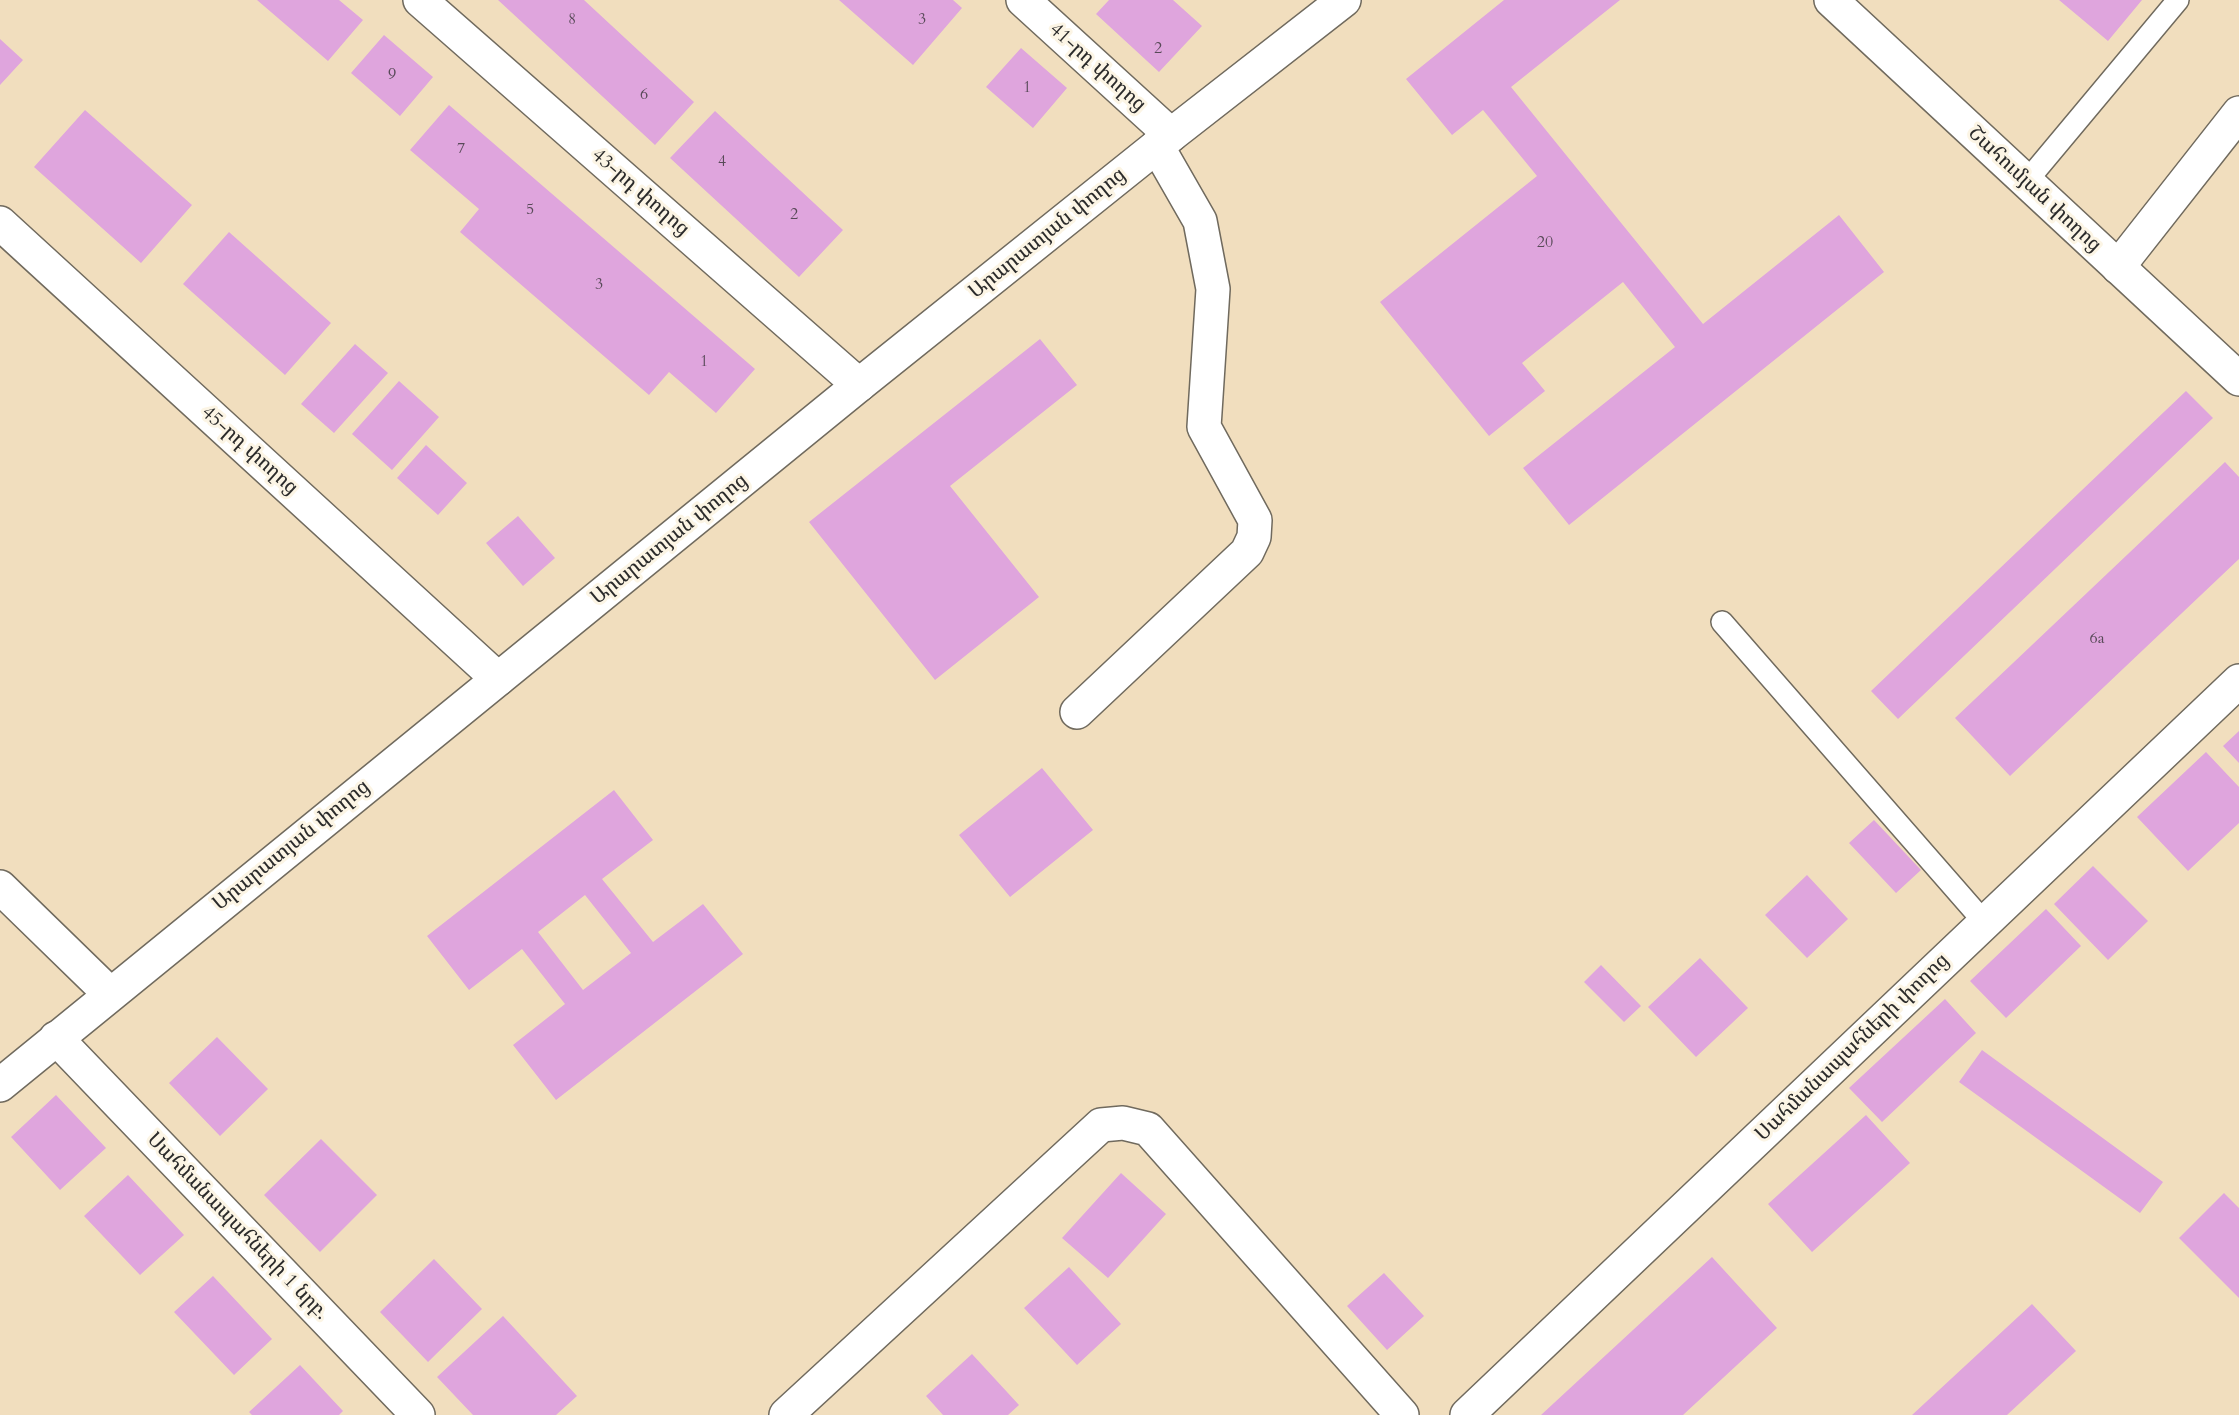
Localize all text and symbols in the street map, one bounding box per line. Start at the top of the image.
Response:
house number: 8 [568,10,576,30]
house number: 3 [918,10,926,30]
street label: 41-րդ փողոց [1044,18,1150,118]
house number: 2 [1154,39,1162,59]
house number: 9 [388,65,396,85]
house number: 1 [1023,78,1031,98]
house number: 6 [640,85,648,105]
street label: Շահումյան փողոց [1962,122,2106,258]
house number: 7 [457,139,465,159]
street label: 43-րդ փողոց [586,144,694,242]
house number: 4 [718,152,726,172]
street label: Արարատյան փողոց [965,163,1131,305]
house number: 5 [526,200,534,220]
house number: 2 [790,205,798,225]
house number: 20 [1537,233,1553,253]
house number: 3 [595,275,603,295]
house number: 1 [700,352,708,372]
street label: 45-րդ փողոց [196,401,302,501]
street label: Արարատյան փողոց [587,469,753,611]
house number: 6a [2089,629,2105,649]
street label: Արարատյան փողոց [209,775,375,917]
street label: Սահմանապահների փողոց [1751,949,1955,1147]
street label: Սահմանապահների 1 նրբ. [141,1128,333,1326]

